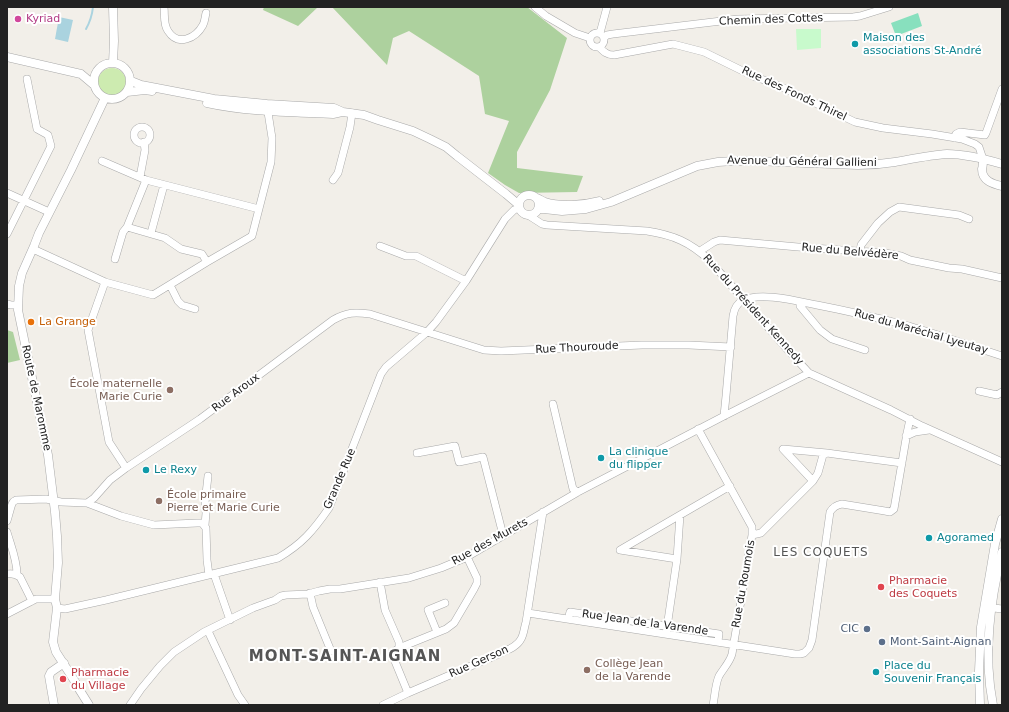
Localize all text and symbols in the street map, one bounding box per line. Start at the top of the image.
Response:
place label: Kyriad [26,12,60,26]
street label: Chemin des Cottes [719,12,823,28]
marker: Kyriad [13,14,23,24]
place label: Maison des associations St-André [863,31,982,57]
marker: Maison des associations St-André [850,39,860,49]
street label: Rue des Fonds Thirel [740,64,848,124]
street label: Avenue du Général Gallieni [727,154,877,170]
street label: Rue du Belvédère [801,241,899,263]
street label: Rue du Président Kennedy [700,252,806,368]
street label: Rue du Maréchal Lyeutay [853,307,989,357]
place label: La Grange [39,315,96,329]
marker: La Grange [26,317,36,327]
street label: Rue Thouroude [535,339,619,357]
street label: Route de Maromme [18,344,54,452]
street label: Rue Aroux [210,371,262,415]
place label: École maternelle Marie Curie [69,377,162,403]
marker: École maternelle Marie Curie [165,385,175,395]
place label: La clinique du flipper [609,445,668,471]
street label: Grande Rue [321,447,359,511]
marker: La clinique du flipper [596,453,606,463]
place label: Le Rexy [154,463,197,477]
marker: Le Rexy [141,465,151,475]
place label: École primaire Pierre et Marie Curie [167,488,280,514]
marker: École primaire Pierre et Marie Curie [154,496,164,506]
street label: Rue des Murets [450,516,530,568]
place label: Agoramed [937,531,994,545]
marker: Agoramed [924,533,934,543]
street label: Rue du Roumois [730,539,758,629]
district label: LES COQUETS [773,546,869,560]
place label: Pharmacie des Coquets [889,574,957,600]
marker: Pharmacie des Coquets [876,582,886,592]
street label: Rue Jean de la Varende [581,608,709,638]
place label: CIC [840,622,859,636]
marker: CIC [862,624,872,634]
place label: Mont-Saint-Aignan [890,635,992,649]
marker: Mont-Saint-Aignan [877,637,887,647]
street label: Rue Gerson [447,643,511,681]
district label: MONT-SAINT-AIGNAN [249,648,441,666]
place label: Collège Jean de la Varende [595,657,671,683]
place label: Place du Souvenir Français [884,659,981,685]
marker: Collège Jean de la Varende [582,665,592,675]
place label: Pharmacie du Village [71,666,129,692]
marker: Place du Souvenir Français [871,667,881,677]
marker: Pharmacie du Village [58,674,68,684]

